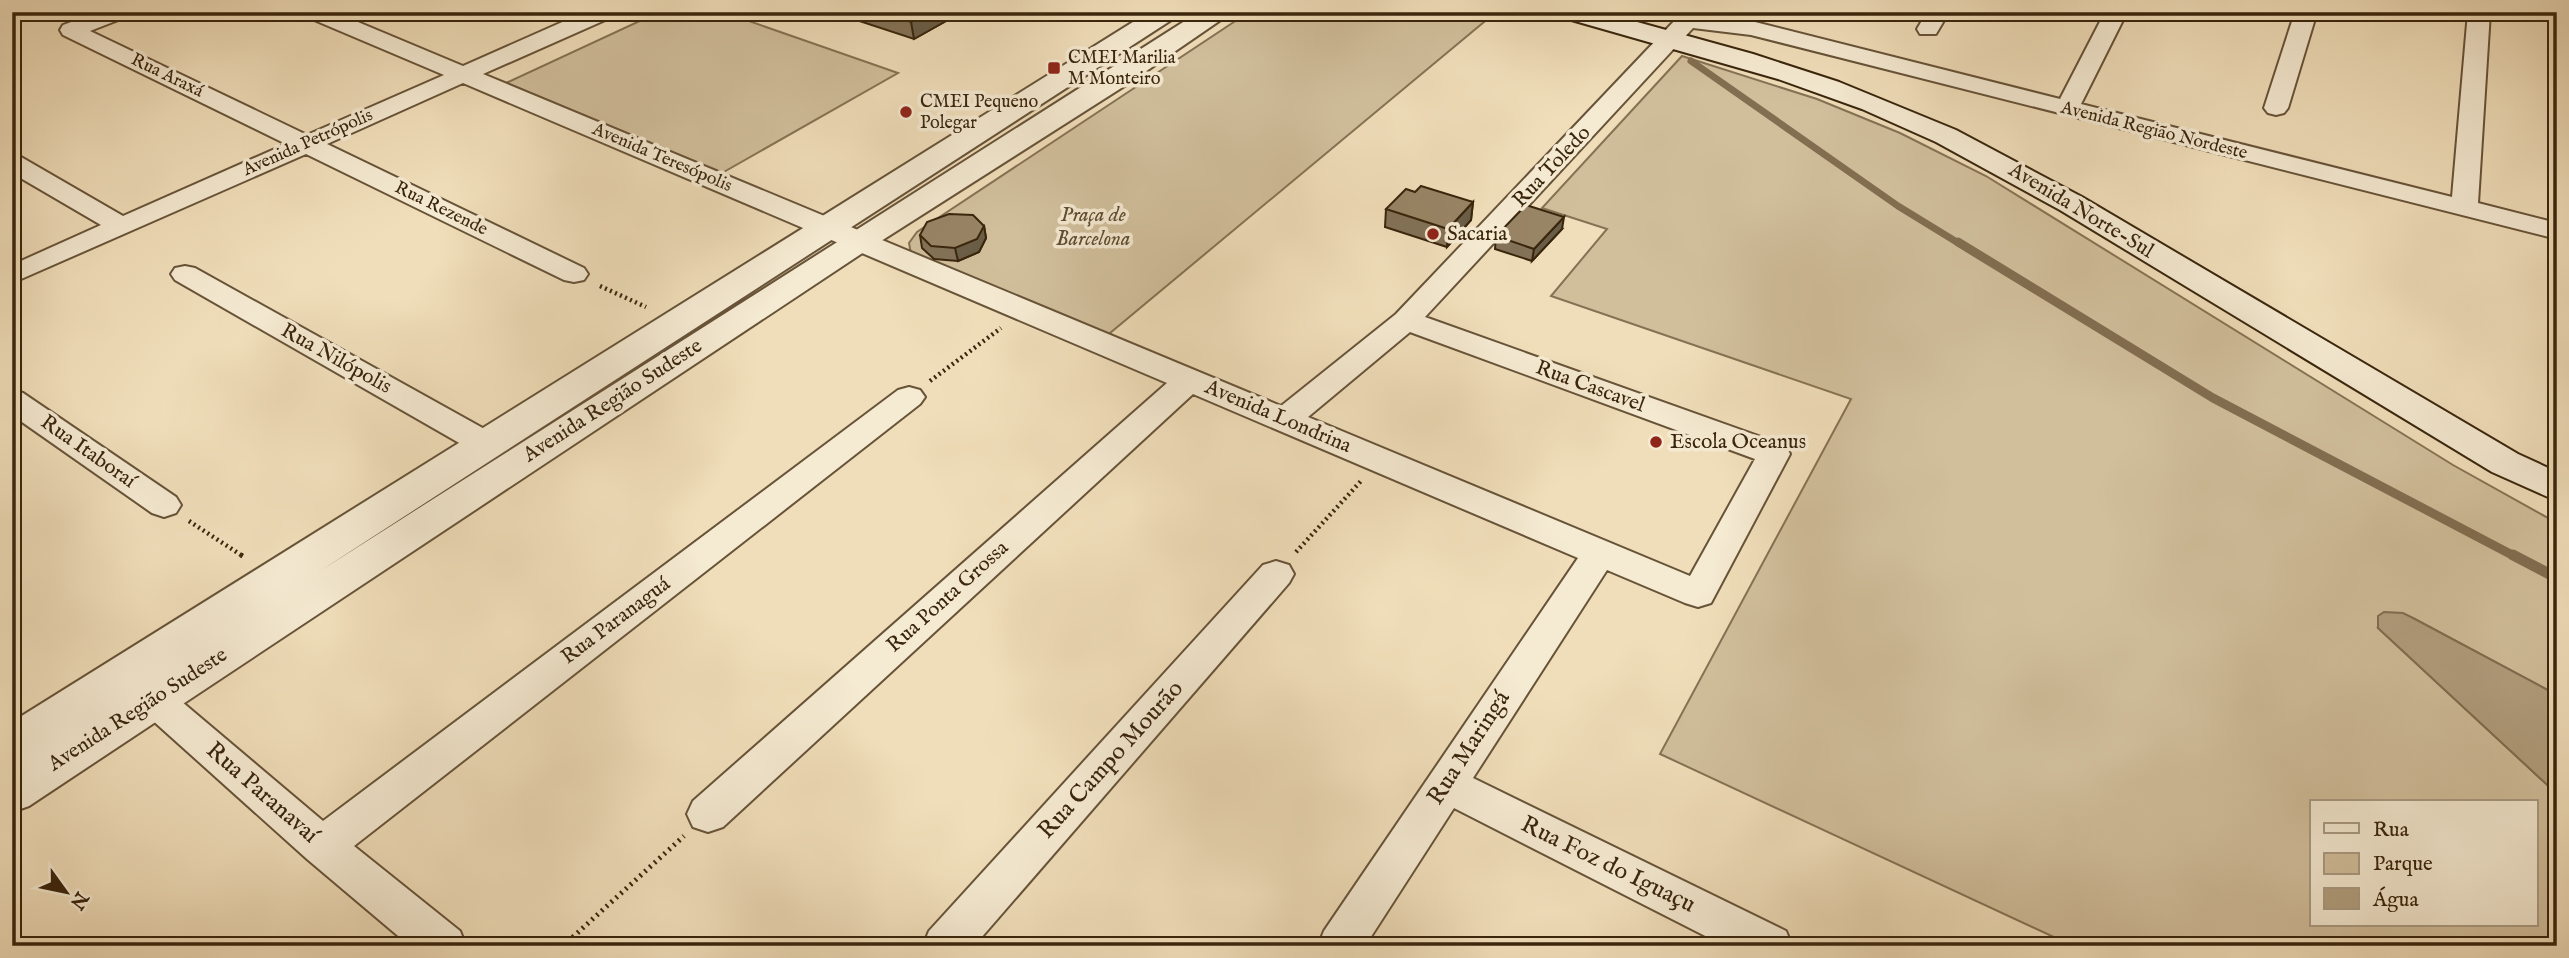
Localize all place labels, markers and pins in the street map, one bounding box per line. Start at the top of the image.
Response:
place label: CMEI Marilia M Monteiro [1068,47,1176,91]
marker: CMEI Marilia M Monteiro [1046,60,1062,76]
place label: CMEI Pequeno Polegar [920,91,1038,135]
marker: CMEI Pequeno Polegar [898,104,914,120]
place label: Sacaria [1447,221,1508,248]
marker: Sacaria [1425,226,1441,242]
place label: Escola Oceanus [1670,429,1806,456]
marker: Escola Oceanus [1648,434,1664,450]

